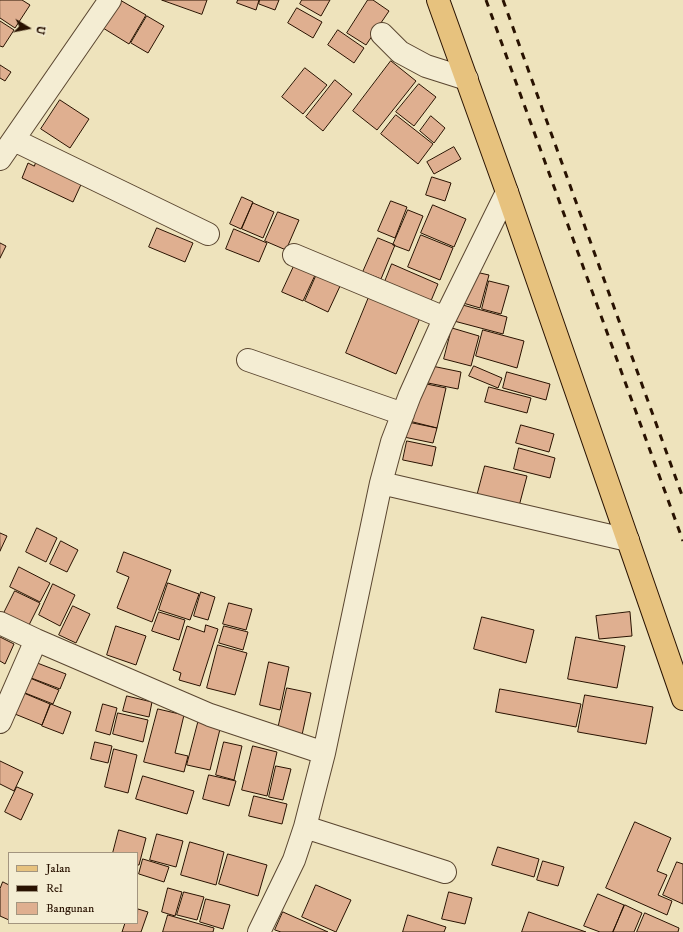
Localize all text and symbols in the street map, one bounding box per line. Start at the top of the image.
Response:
north arrow [8,8,48,48]
text: U [32,25,47,35]
legend [8,852,138,924]
text: Jalan [46,861,71,876]
text: Rel [46,881,63,896]
text: Bangunan [46,901,94,916]

